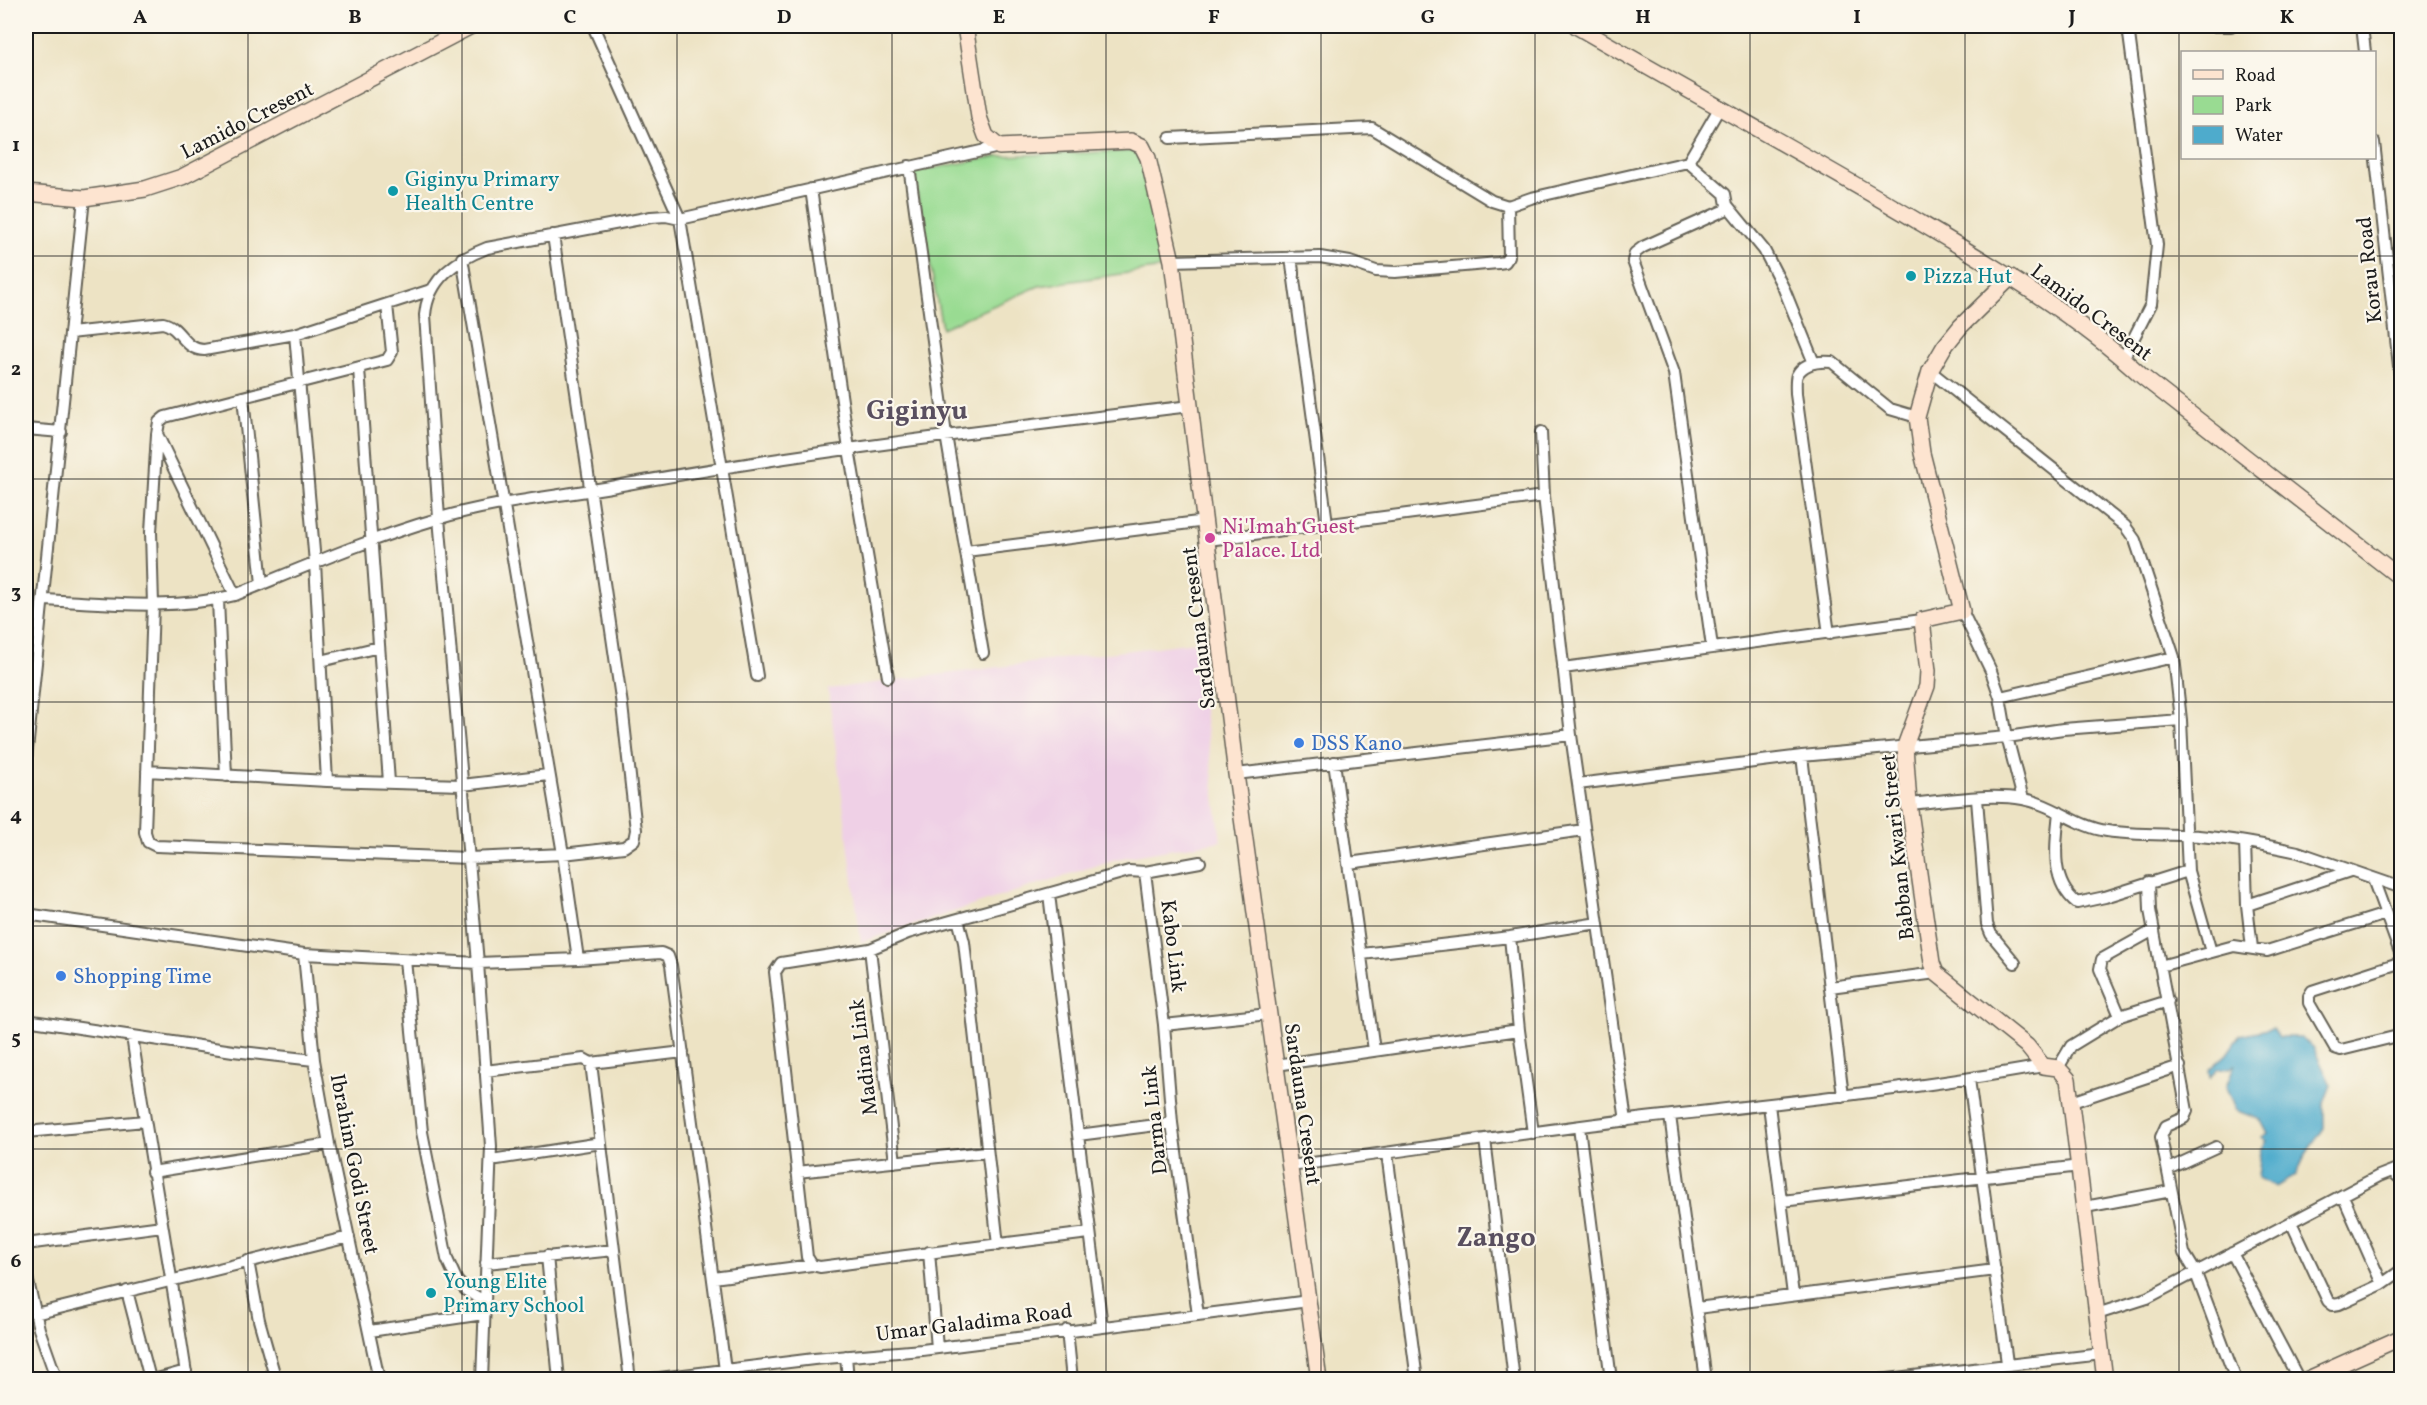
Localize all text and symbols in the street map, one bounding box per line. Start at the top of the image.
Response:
text: A [133,4,147,32]
text: B [348,4,362,32]
text: C [564,4,577,32]
text: D [777,4,791,32]
text: E [993,4,1005,32]
text: F [1208,4,1220,32]
text: G [1421,4,1435,32]
text: H [1635,4,1651,32]
text: I [1853,4,1861,32]
text: J [2067,4,2076,32]
text: K [2280,4,2295,32]
legend [2181,51,2376,159]
text: Road [2235,64,2276,89]
street label: Lamido Cresent [176,75,319,167]
text: Park [2235,94,2272,119]
text: Water [2235,124,2283,149]
text: 1 [12,132,20,160]
place label: Giginyu Primary Health Centre [405,166,560,219]
marker: Giginyu Primary Health Centre [386,184,400,198]
street label: Korau Road [2350,215,2391,325]
street label: Lamido Cresent [2024,258,2158,369]
place label: Pizza Hut [1923,263,2012,292]
marker: Pizza Hut [1904,269,1918,283]
text: 2 [11,356,21,384]
district label: Giginyu [866,393,968,431]
place label: Ni'Imah Guest Palace. Ltd [1222,513,1355,566]
marker: Ni'Imah Guest Palace. Ltd [1203,531,1217,545]
street label: Sardauna Cresent [1175,545,1224,711]
text: 3 [11,579,21,607]
place label: DSS Kano [1311,730,1402,759]
marker: DSS Kano [1292,736,1306,750]
street label: Babban Kwari Street [1874,752,1923,942]
text: 4 [10,802,22,830]
street label: Kabo Link [1152,898,1193,995]
place label: Shopping Time [73,963,212,992]
marker: Shopping Time [54,969,68,983]
street label: Madina Link [843,996,886,1117]
street label: Sardauna Cresent [1276,1021,1327,1187]
text: 5 [11,1025,21,1053]
street label: Darma Link [1135,1063,1176,1176]
street label: Ibrahim Godi Street [322,1071,385,1257]
district label: Zango [1456,1220,1536,1258]
text: 6 [11,1248,22,1276]
place label: Young Elite Primary School [443,1268,584,1321]
marker: Young Elite Primary School [424,1286,438,1300]
street label: Umar Galadima Road [874,1297,1074,1350]

